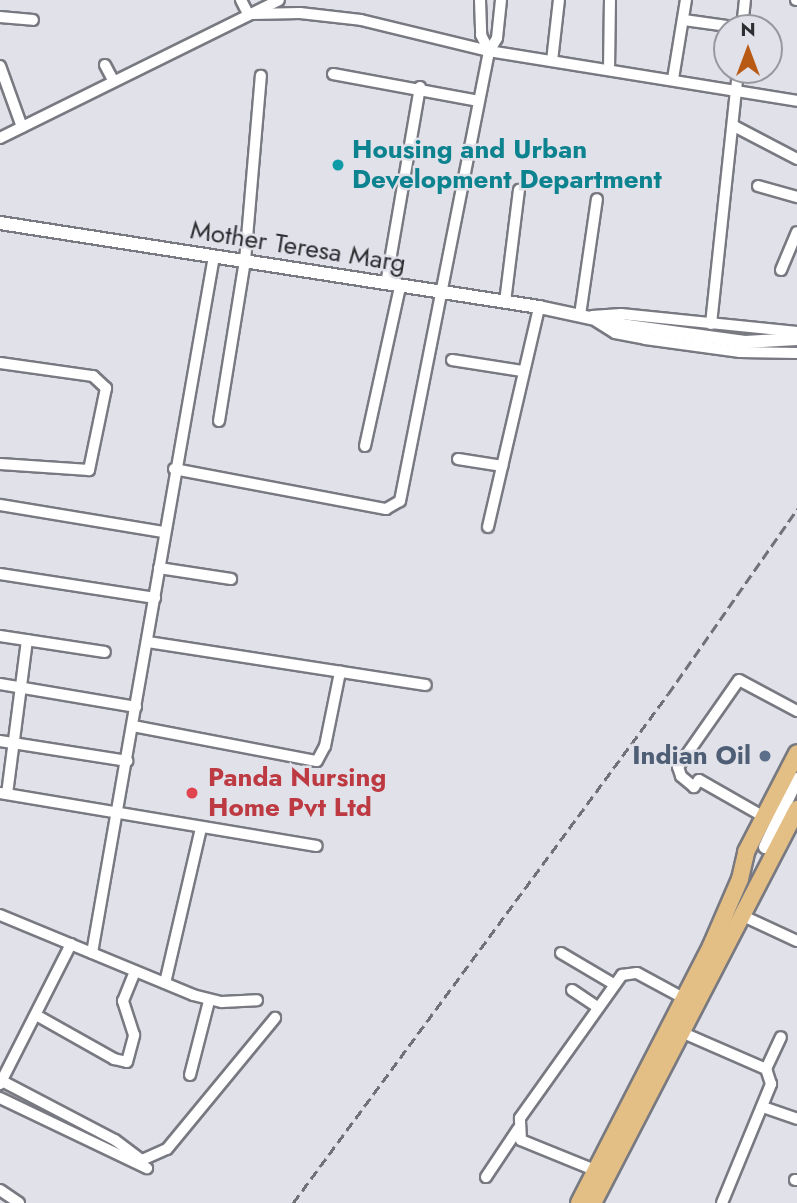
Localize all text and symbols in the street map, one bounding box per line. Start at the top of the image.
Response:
north arrow [713,14,783,84]
text: N [740,16,756,43]
place label: Housing and Urban Development Department [352,134,662,196]
marker: Housing and Urban Development Department [330,157,346,173]
street label: Mother Teresa Marg [188,215,408,279]
place label: Indian Oil [632,740,751,772]
marker: Indian Oil [757,748,773,764]
place label: Panda Nursing Home Pvt Ltd [208,762,386,824]
marker: Panda Nursing Home Pvt Ltd [182,783,202,803]

